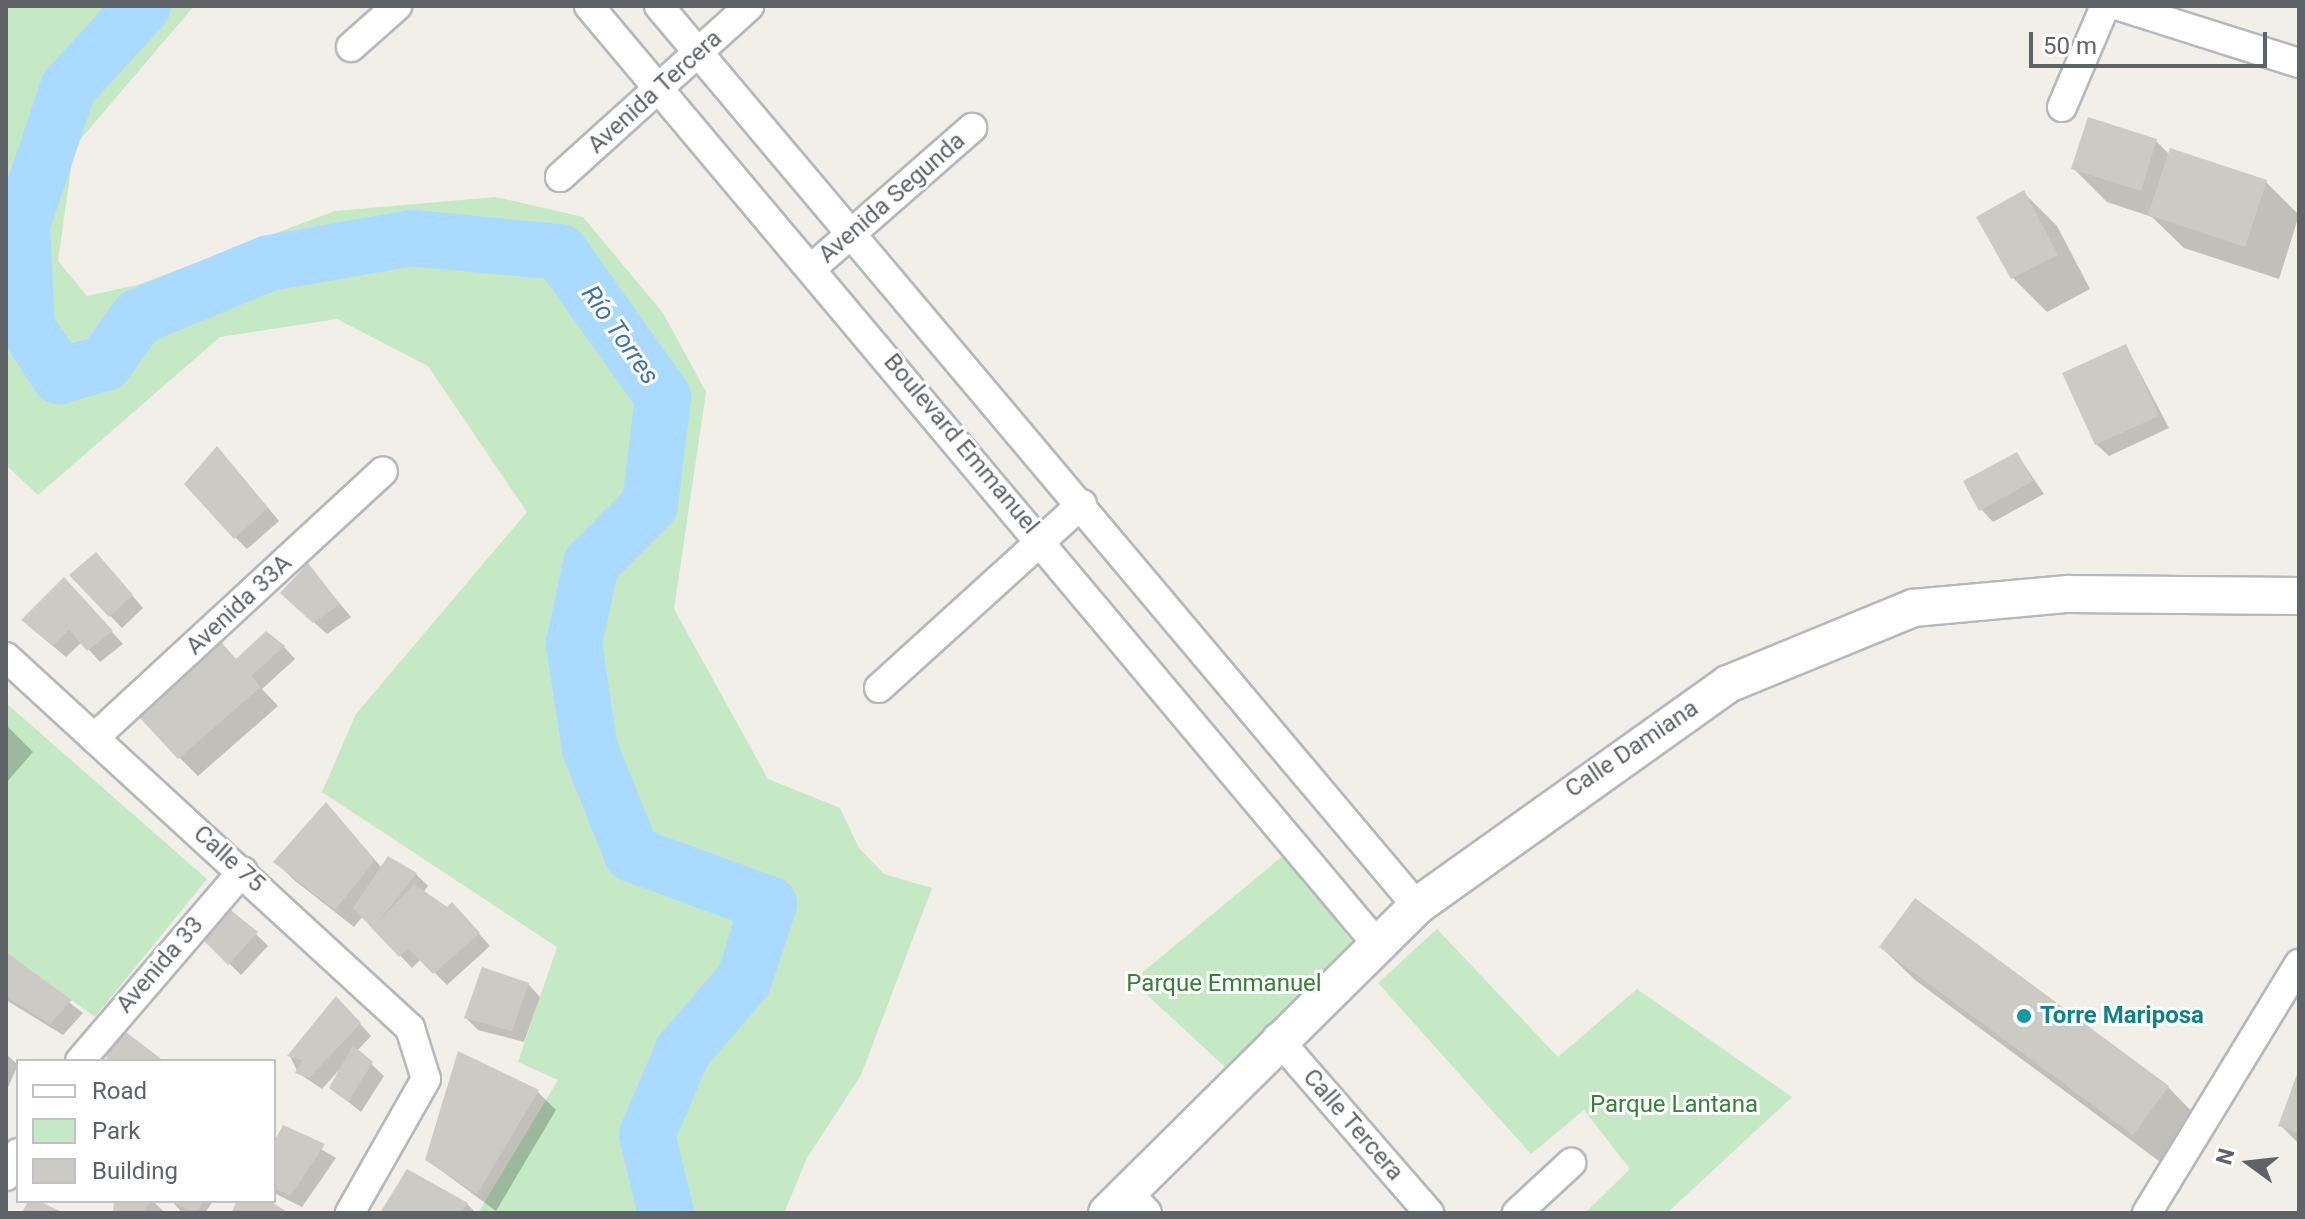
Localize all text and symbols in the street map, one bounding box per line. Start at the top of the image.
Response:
scale bar [2033,16,2271,66]
street label: Avenida Tercera [582,24,728,160]
text: 50 m [2043,32,2097,60]
street label: Avenida Segunda [813,127,971,269]
water label: Río Torres [575,279,665,391]
street label: Boulevard Emmanuel [877,348,1045,540]
street label: Avenida 33A [180,549,298,661]
street label: Calle Damiana [1560,694,1704,804]
street label: Calle 75 [187,820,271,898]
street label: Avenida 33 [110,911,210,1019]
park label: Parque Emmanuel [1126,970,1322,998]
place label: Torre Mariposa [2040,1002,2204,1030]
marker: Torre Mariposa [2015,1007,2033,1025]
legend [16,1059,276,1203]
street label: Calle Tercera [1297,1063,1409,1187]
text: Road [92,1077,147,1105]
park label: Parque Lantana [1590,1091,1758,1119]
text: Park [92,1117,140,1145]
north arrow [2209,1123,2289,1203]
text: N [2211,1146,2239,1167]
text: Building [92,1157,178,1185]

